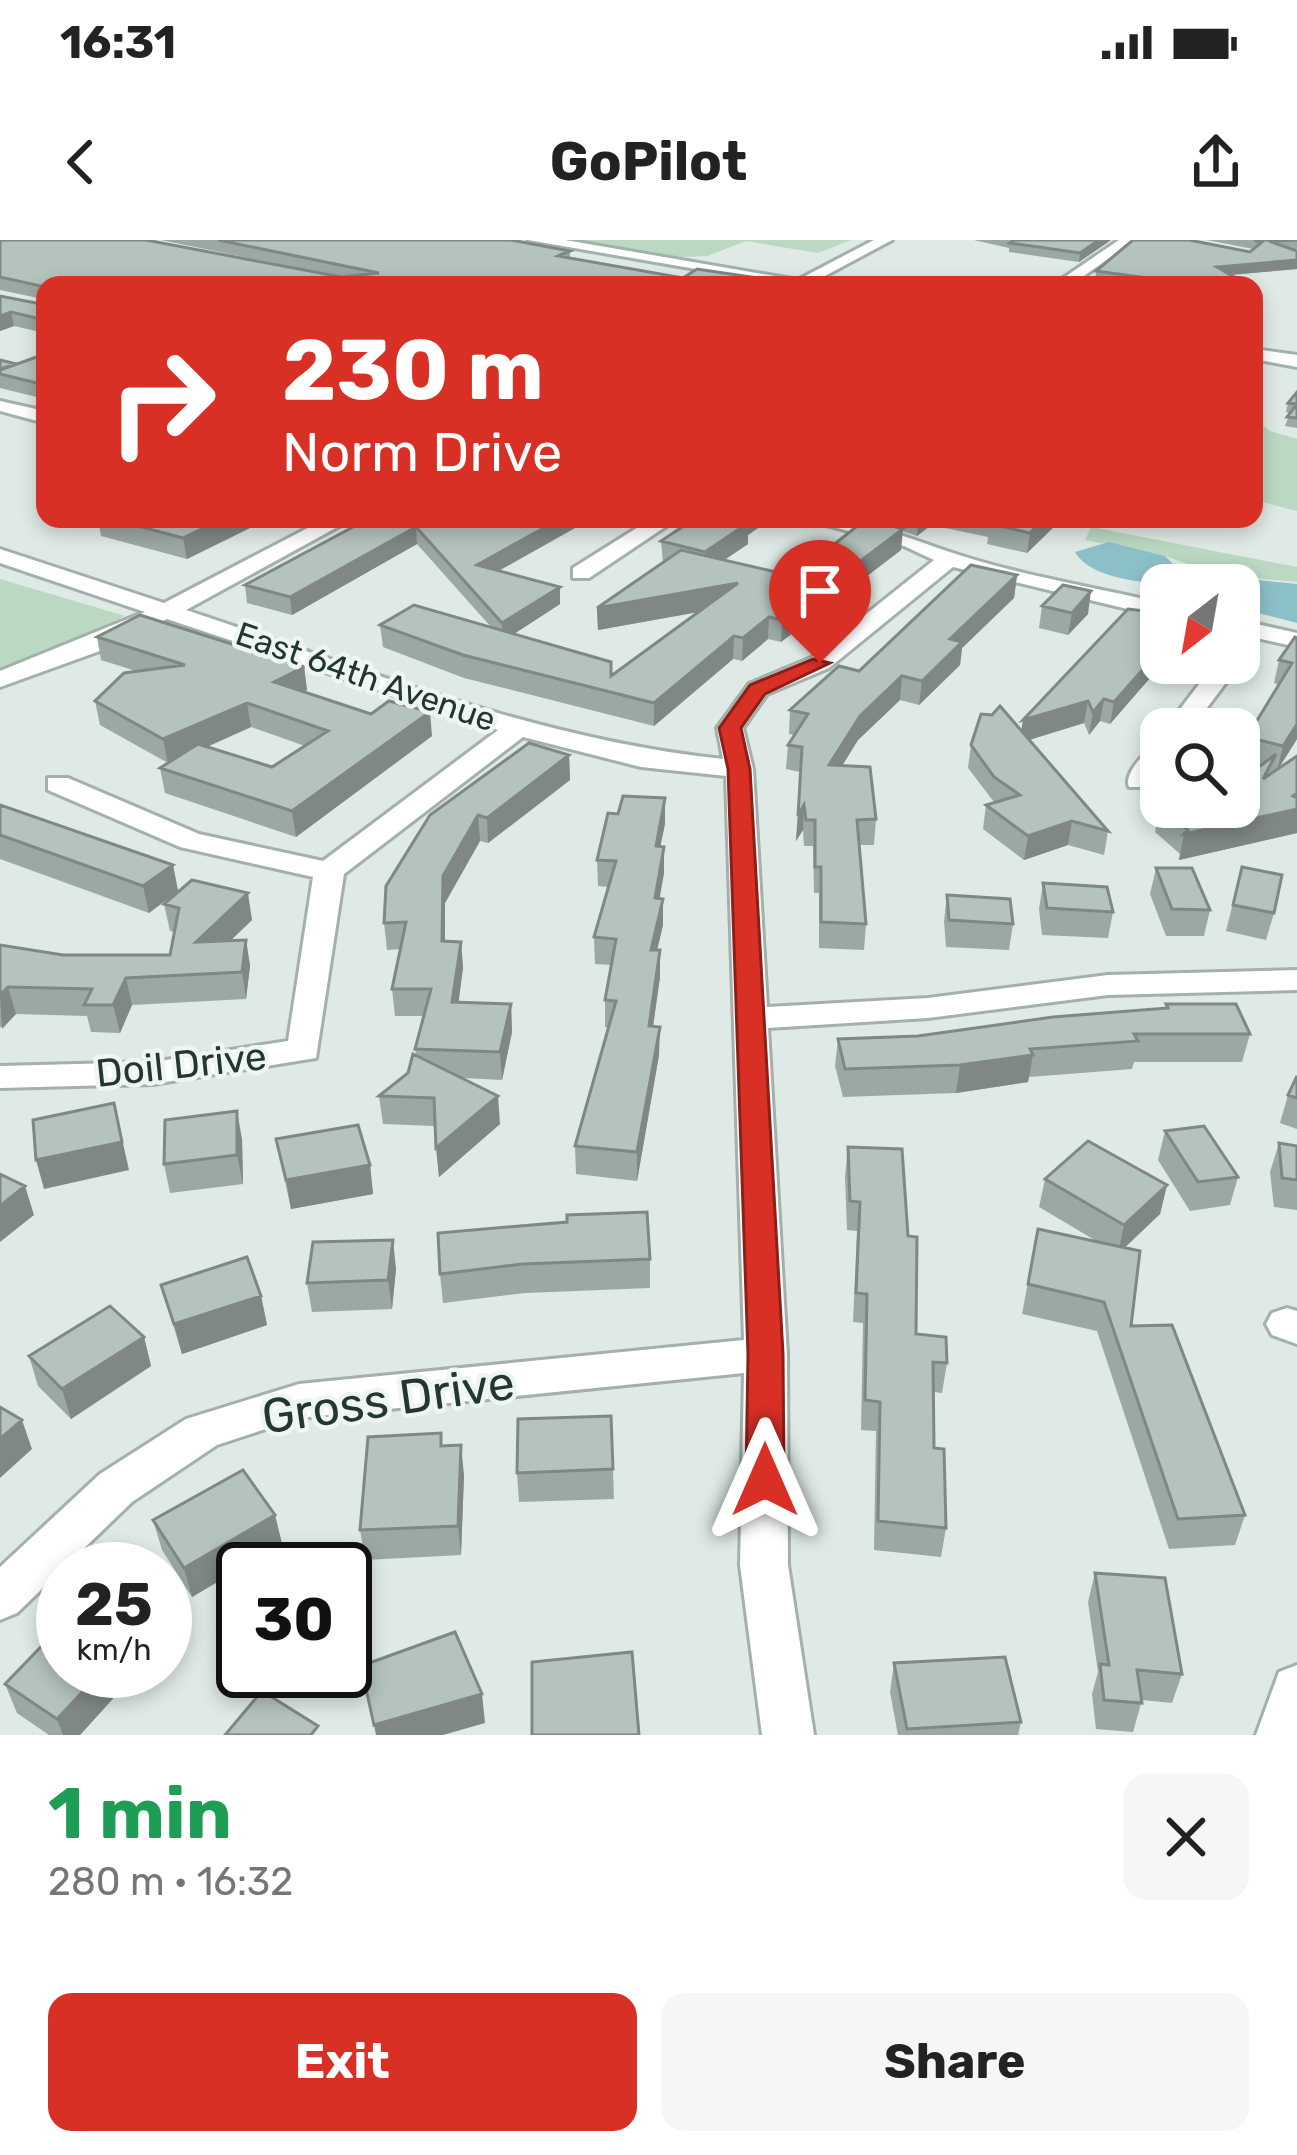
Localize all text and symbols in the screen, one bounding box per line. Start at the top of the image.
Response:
text: 16:31 [60,16,176,69]
icon: back [48,129,114,195]
icon: share [1183,129,1249,195]
text: GoPilot [550,130,747,194]
text: 230 m [282,320,544,420]
icon: right [84,324,240,480]
text: Norm Drive [282,421,562,485]
pin [769,540,871,663]
icon: arrive [787,558,853,624]
north arrow [1140,564,1260,684]
map controls [1140,564,1260,828]
street label: East 64th Avenue [231,614,501,739]
button: search [1140,708,1260,828]
street label: Doil Drive [93,1033,269,1097]
street label: Gross Drive [258,1354,518,1445]
position arrow [702,1417,828,1543]
speed limit sign: 30 [216,1542,372,1698]
text: 25 [75,1569,153,1640]
text: km/h [77,1632,151,1668]
text: 1 min [48,1771,232,1856]
button: close [1123,1774,1249,1900]
text: 280 m · 16:32 [48,1859,293,1905]
button: Exit [48,1993,637,2131]
button: Share [661,1993,1249,2131]

